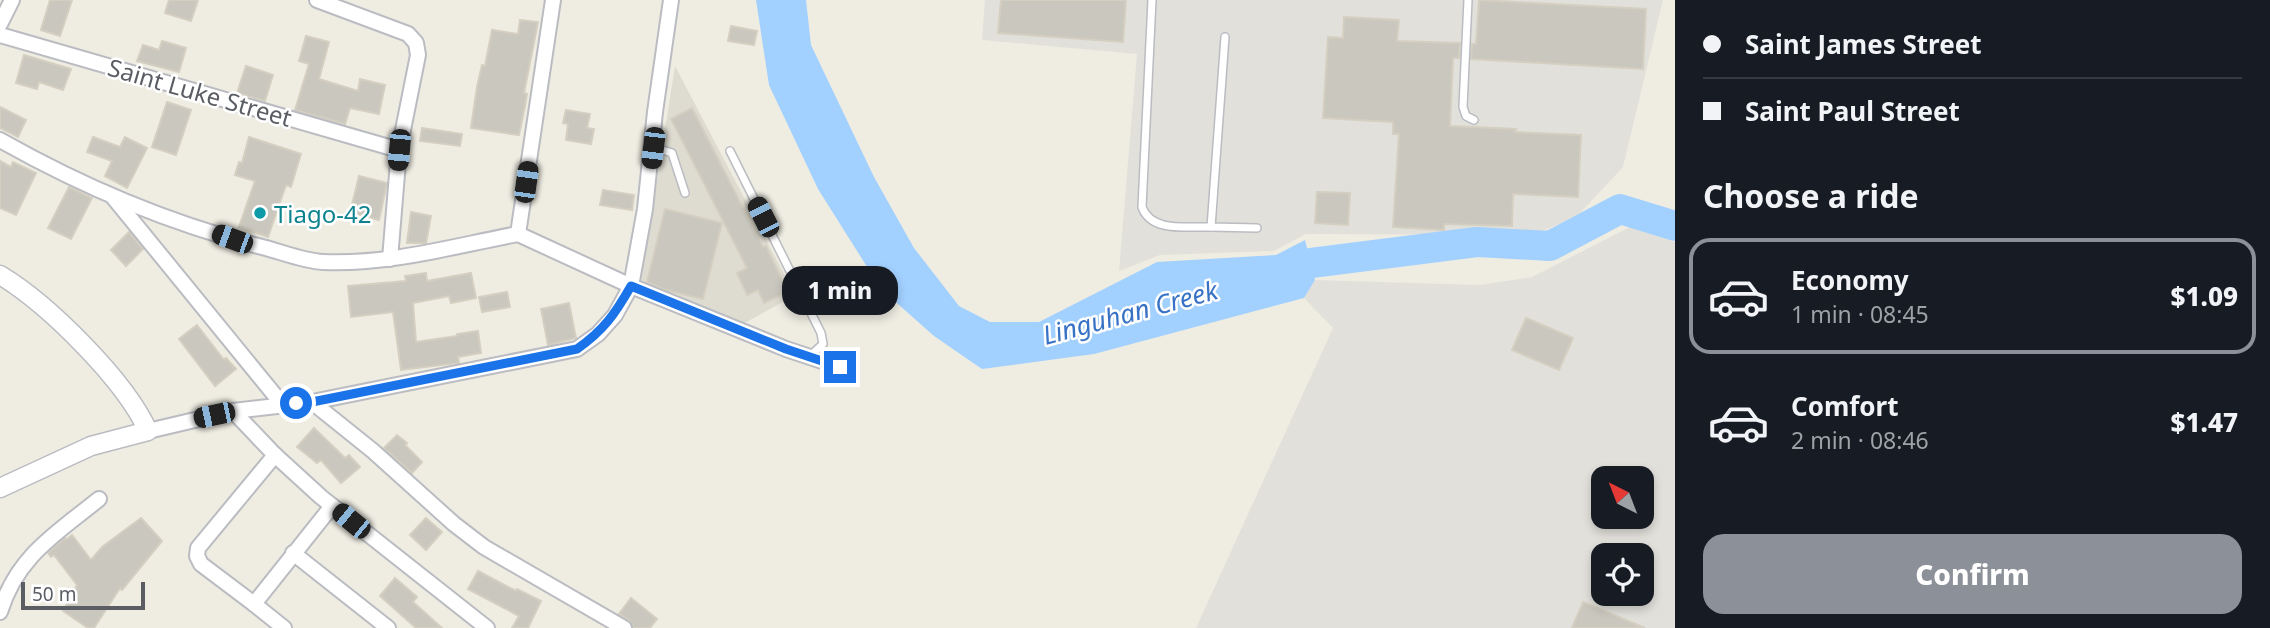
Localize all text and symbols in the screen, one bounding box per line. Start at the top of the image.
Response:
text: Saint James Street [1745,26,1982,62]
street label: Saint Luke Street [104,50,296,134]
text: Saint Paul Street [1745,93,1960,129]
car [641,126,666,170]
car [387,128,412,172]
car [513,160,540,204]
text: Choose a ride [1703,174,1919,217]
car [745,194,782,240]
place label: Tiago-42 [274,197,371,230]
marker: Tiago-42 [252,205,268,221]
car [209,222,256,256]
text: Economy [1791,262,1909,298]
icon: car [1707,265,1770,328]
callout: 1 min [782,266,898,314]
water label: Linguhan Creek [1038,271,1223,353]
text: 1 min [808,274,872,306]
text: $1.09 [2171,278,2238,314]
text: 1 min · 08:45 [1791,298,1929,330]
route end [824,351,856,383]
route start [280,387,312,419]
text: Comfort [1791,388,1899,424]
icon: car [1707,391,1770,454]
car [192,400,237,430]
text: $1.47 [2171,404,2238,440]
text: 2 min · 08:46 [1791,424,1929,456]
north arrow [1591,466,1654,528]
map controls [1591,466,1654,606]
car [329,500,374,542]
button: Confirm [1703,534,2242,614]
button: locate [1591,543,1654,606]
scale bar [21,579,145,611]
text: 50 m [32,581,76,607]

